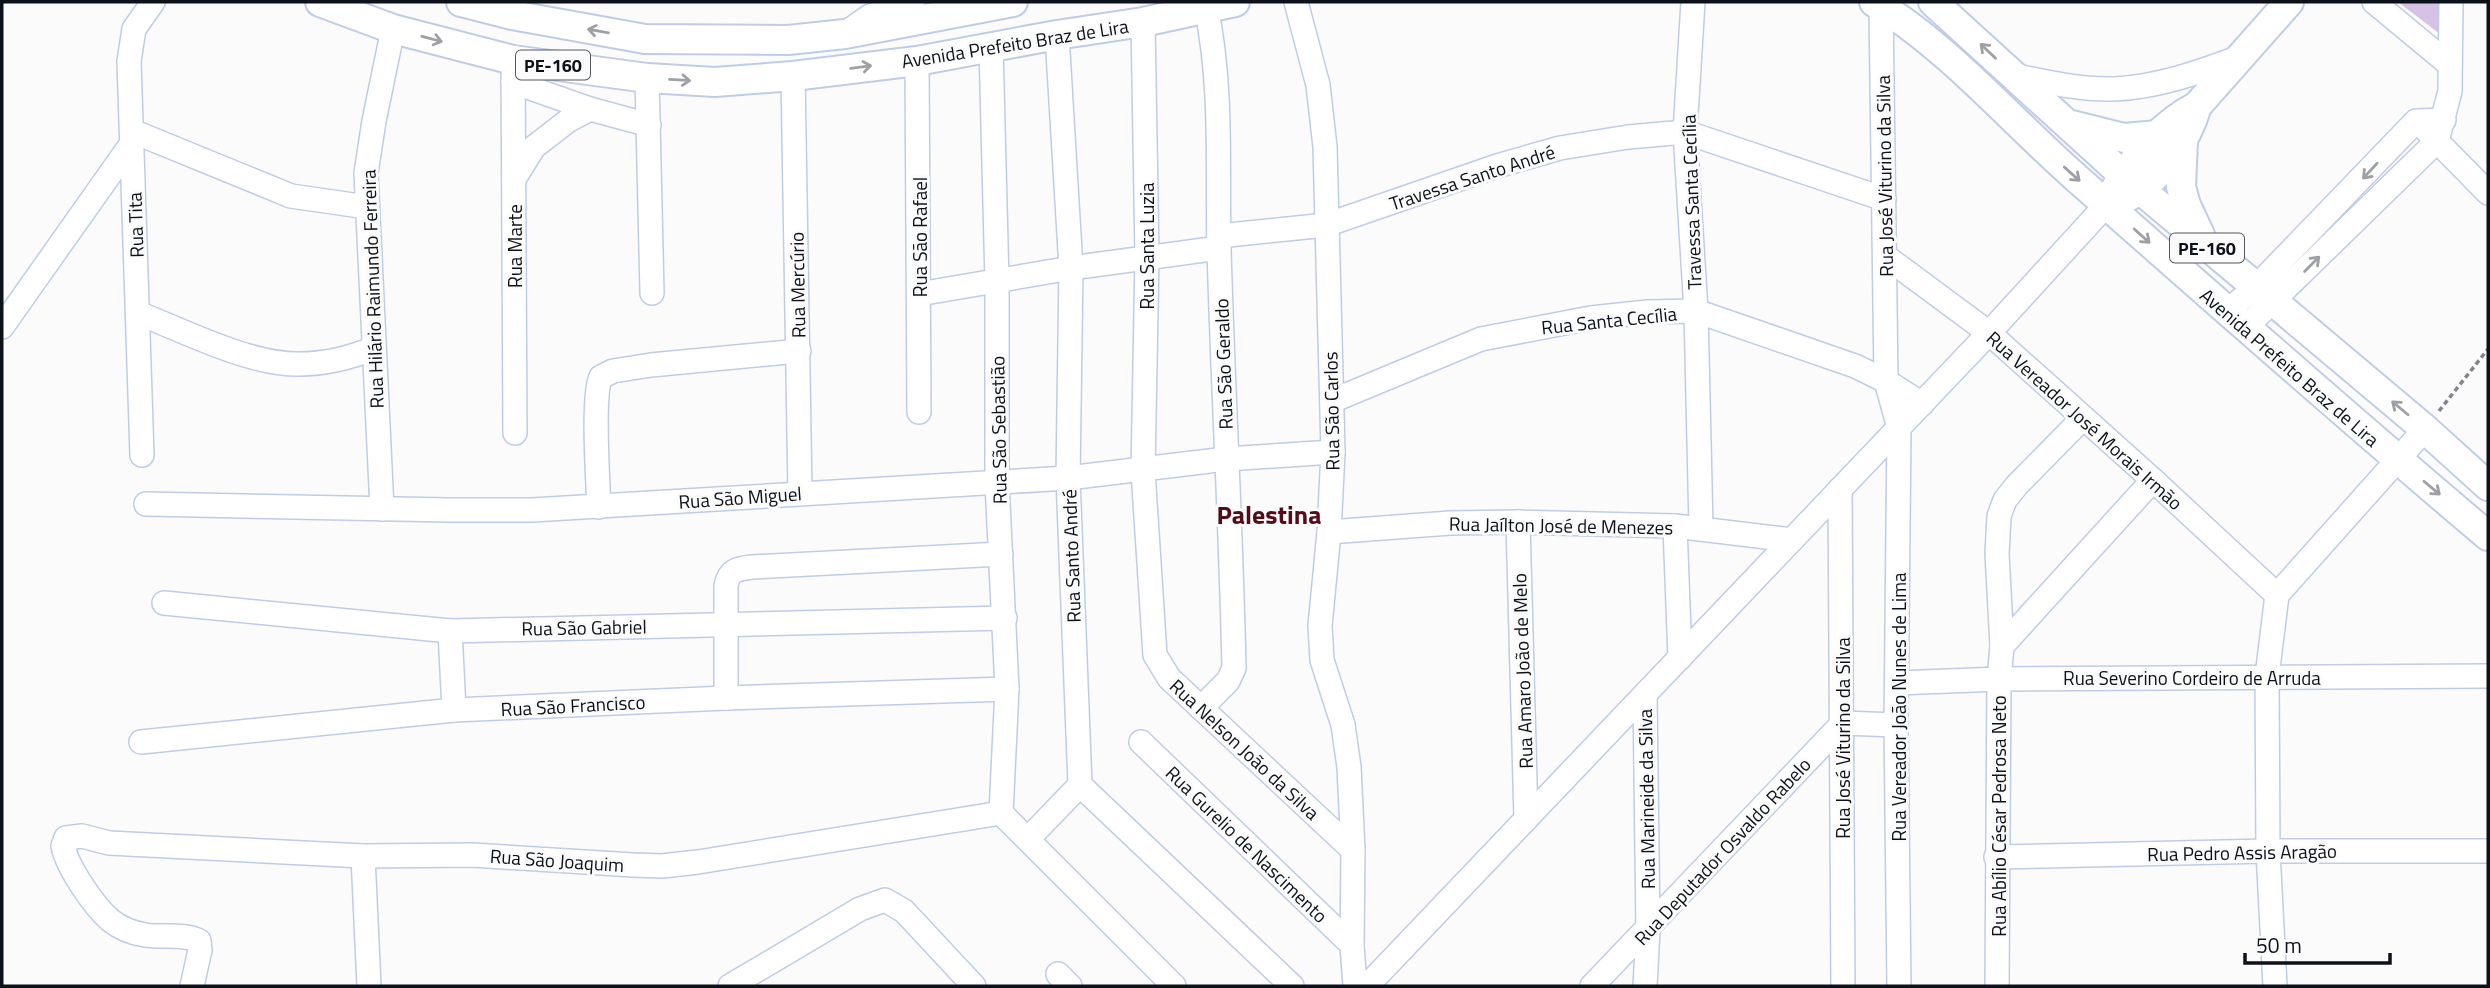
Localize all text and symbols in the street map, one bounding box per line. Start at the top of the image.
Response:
street label: Avenida Prefeito Braz de Lira [899,11,1131,75]
one-way arrow [587,23,610,37]
one-way arrow [420,33,442,46]
one-way arrow [1980,43,1997,60]
road number: PE-160 [516,51,590,80]
one-way arrow [849,61,872,74]
one-way arrow [668,73,691,86]
street label: Rua José Viturino da Silva [1868,74,1900,277]
street label: Travessa Santa Cecília [1673,114,1709,290]
street label: Travessa Santo André [1385,137,1559,217]
one-way arrow [2361,162,2378,179]
one-way arrow [2063,166,2081,182]
street label: Rua Hilário Raimundo Ferreira [353,169,391,409]
street label: Rua São Rafael [905,177,934,297]
street label: Rua Santa Luzia [1132,182,1161,310]
street label: Rua Tita [119,191,151,258]
street label: Rua Marte [500,204,529,288]
one-way arrow [2132,228,2150,244]
street label: Rua Mercúrio [782,232,812,338]
road number: PE-160 [2170,234,2244,262]
one-way arrow [2303,256,2320,273]
street label: Avenida Prefeito Braz de Lira [2194,281,2386,454]
street label: Rua São Geraldo [1206,298,1240,430]
street label: Rua Santa Cecília [1540,298,1679,342]
street label: Rua Vereador José Morais Irmão [1980,324,2190,516]
street label: Rua São Carlos [1315,351,1347,471]
street label: Rua São Sebastião [982,356,1014,504]
one-way arrow [2392,401,2410,416]
street label: Rua São Miguel [677,478,803,516]
one-way arrow [2422,481,2440,496]
street label: Rua Santo André [1054,489,1088,623]
district label: Palestina [1217,495,1321,534]
street label: Rua Jaílton José de Menezes [1449,509,1674,541]
street label: Rua Vereador João Nunes de Lima [1884,572,1913,842]
street label: Rua Amaro João de Melo [1504,573,1540,769]
street label: Rua São Gabriel [521,611,647,643]
street label: Rua José Viturino da Silva [1828,637,1857,839]
street label: Rua Severino Cordeiro de Arruda [2063,663,2321,692]
street label: Rua Nelson João da Silva [1164,672,1327,827]
street label: Rua São Francisco [500,687,646,723]
street label: Rua Abílio César Pedrosa Neto [1984,695,2013,937]
street label: Rua Marineide da Silva [1630,708,1662,890]
street label: Rua Deputador Osvaldo Rabelo [1627,750,1817,952]
street label: Rua Gurelio de Nascimento [1159,759,1335,929]
street label: Rua Pedro Assis Aragão [2147,836,2337,868]
street label: Rua São Joaquim [489,841,625,879]
scale bar [2245,922,2390,966]
text: 50 m [2256,929,2302,961]

